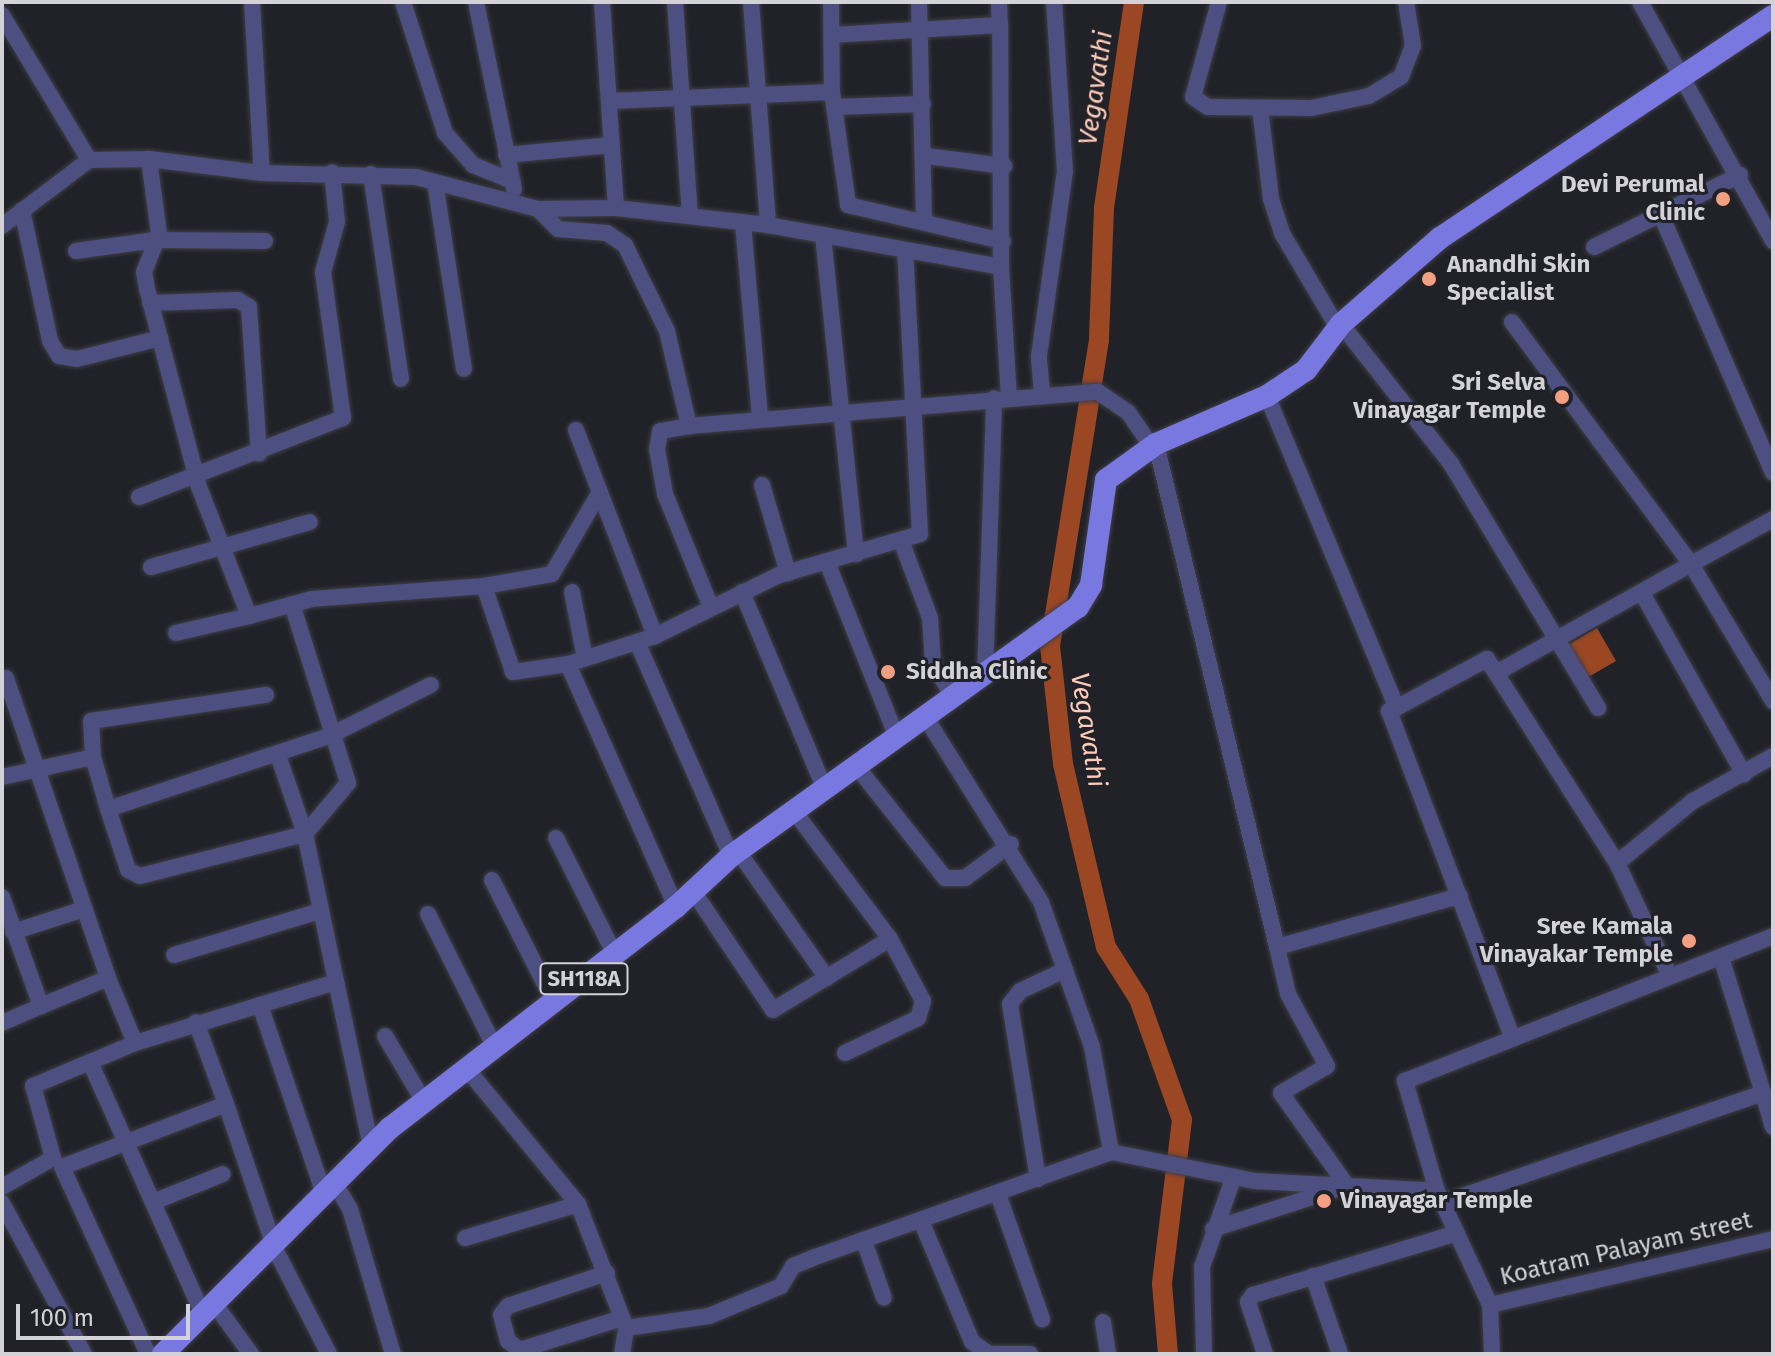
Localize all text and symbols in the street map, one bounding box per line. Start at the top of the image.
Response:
water label: Vegavathi [1073,29,1119,147]
place label: Devi Perumal Clinic [1561,171,1705,227]
marker: Devi Perumal Clinic [1712,188,1734,210]
place label: Anandhi Skin Specialist [1447,251,1590,307]
marker: Anandhi Skin Specialist [1418,268,1440,290]
place label: Sri Selva Vinayagar Temple [1353,369,1546,425]
marker: Sri Selva Vinayagar Temple [1553,388,1571,406]
place label: Siddha Clinic [906,658,1048,686]
marker: Siddha Clinic [877,661,899,683]
water label: Vegavathi [1064,670,1112,790]
place label: Sree Kamala Vinayakar Temple [1480,913,1673,969]
marker: Sree Kamala Vinayakar Temple [1680,932,1698,950]
road number: SH118A [538,961,630,997]
place label: Vinayagar Temple [1340,1187,1533,1215]
marker: Vinayagar Temple [1315,1192,1333,1210]
street label: Koatram Palayam street [1497,1206,1755,1292]
scale bar [20,1288,194,1338]
text: 100 m [30,1304,94,1332]

